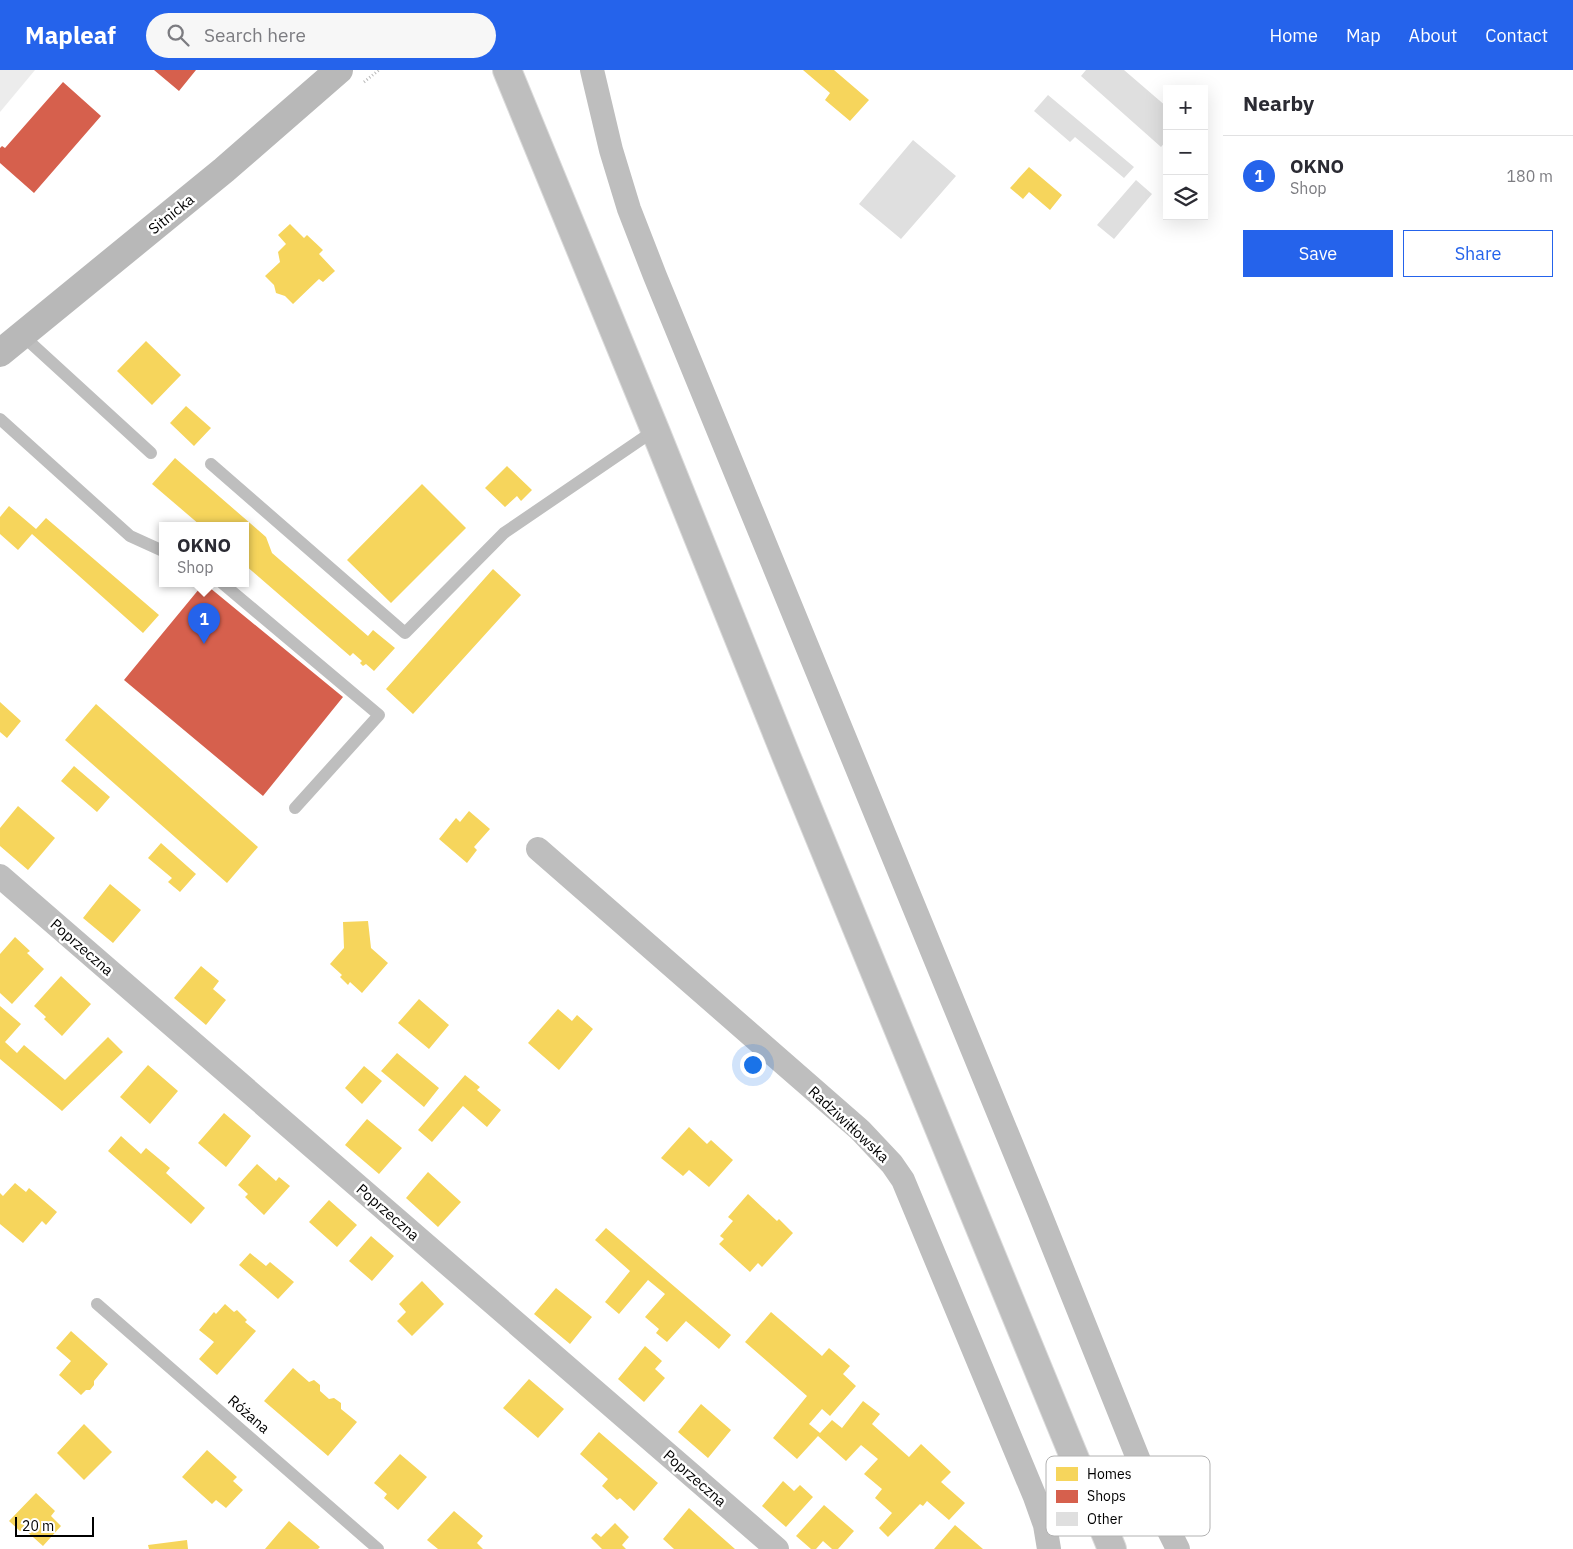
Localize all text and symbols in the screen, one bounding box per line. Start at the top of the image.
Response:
search box [146,13,496,58]
text: Mapleaf [25,19,116,51]
icon: search [164,21,192,49]
text: Search here [204,23,306,47]
text: Home [1270,24,1318,47]
text: Map [1346,24,1381,47]
text: About [1409,24,1457,47]
text: Contact [1485,24,1548,47]
map controls [1163,85,1208,220]
button: + [1163,85,1208,130]
text: Nearby [1243,89,1314,117]
button: − [1163,130,1208,175]
text: OKNO [1290,154,1344,178]
text: 1 [1254,166,1264,186]
text: 180 m [1506,166,1553,186]
button: layers [1163,175,1208,220]
text: Shop [1290,178,1327,198]
street label: Sitnicka [144,190,198,238]
button: Save [1243,230,1393,277]
button: Share [1403,230,1553,277]
popup [159,522,249,587]
text: OKNO [177,533,231,557]
text: Shop [177,557,214,577]
pin: 1 [188,603,220,644]
street label: Poprzeczna [47,914,117,980]
your location [740,1052,766,1078]
street label: Radziwiłłowska [805,1082,893,1166]
street label: Poprzeczna [353,1179,423,1245]
street label: Różana [224,1391,274,1437]
street label: Poprzeczna [660,1445,730,1511]
legend [1046,1456,1210,1536]
text: Homes [1087,1465,1132,1483]
text: Shops [1087,1487,1126,1505]
text: Other [1087,1510,1123,1528]
scale bar [15,1514,94,1537]
text: 20 m [22,1517,54,1535]

